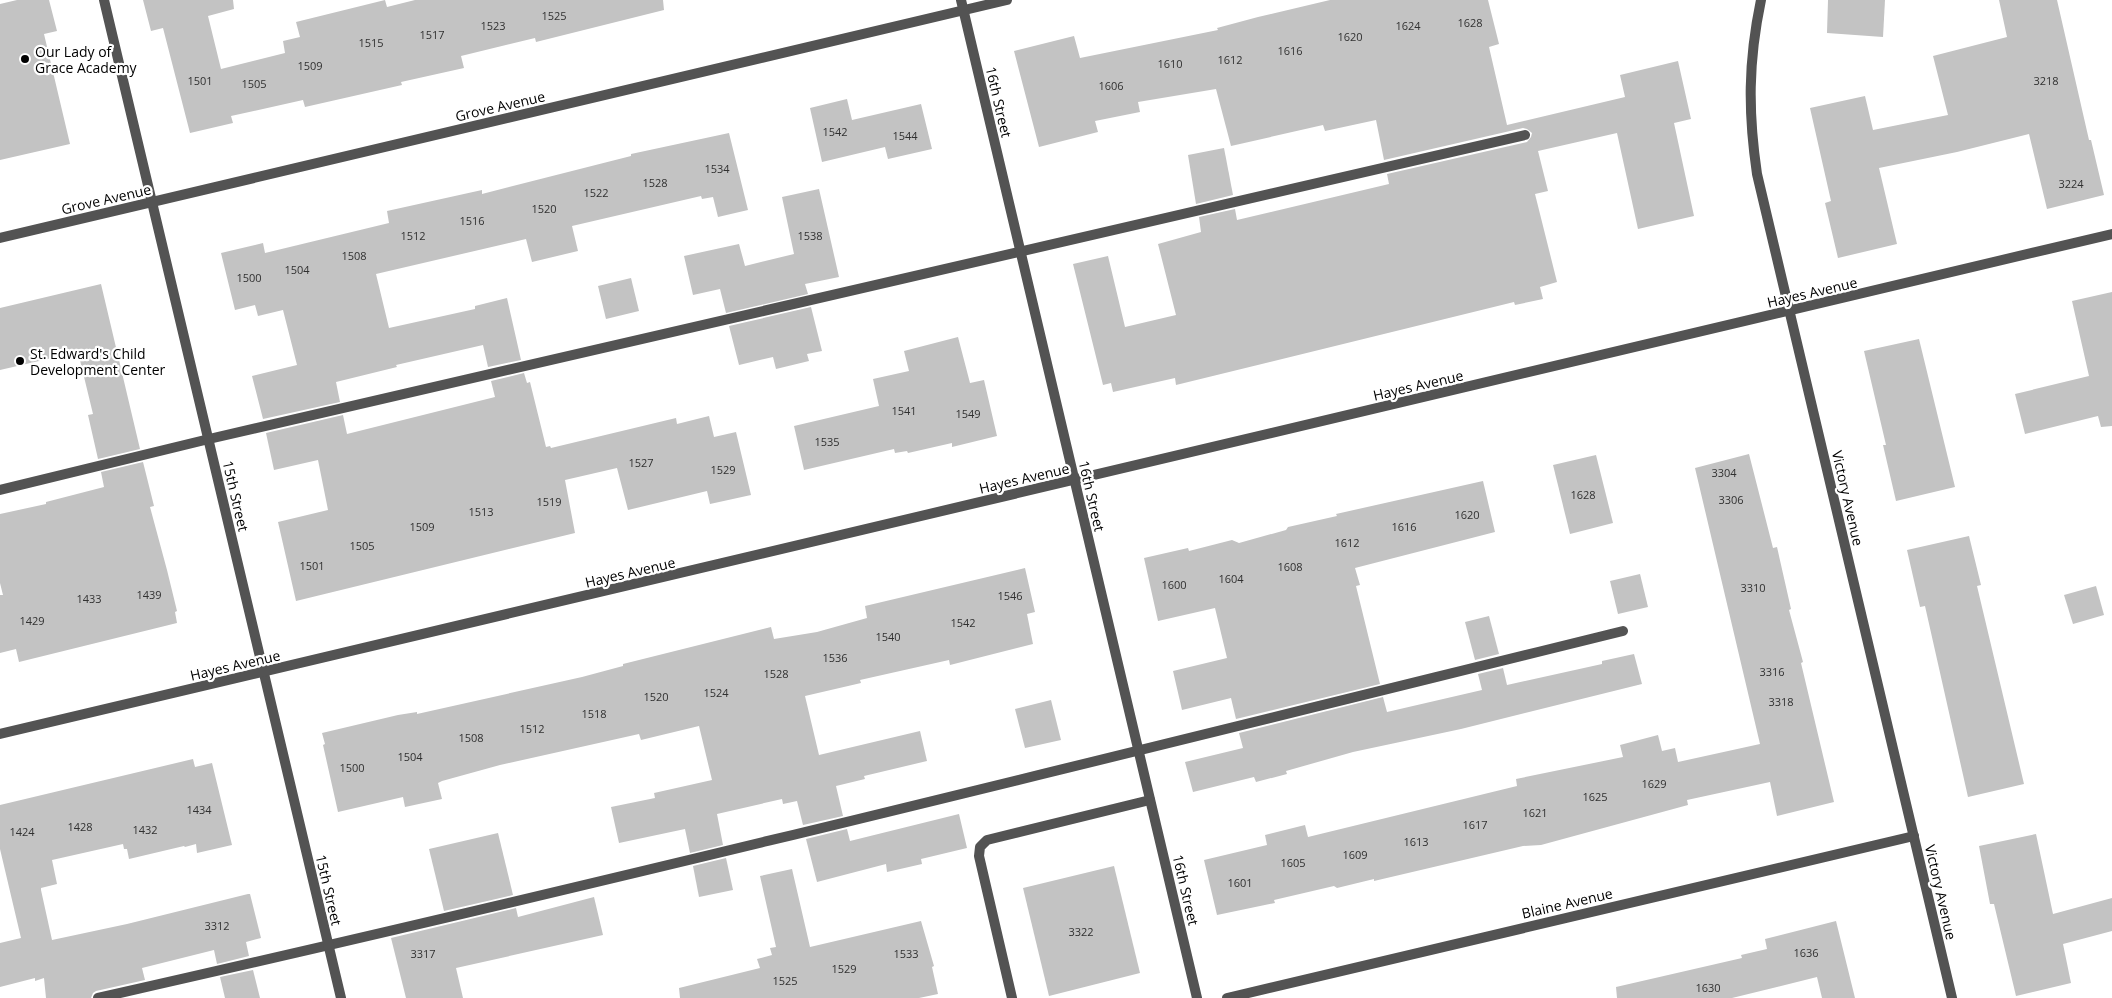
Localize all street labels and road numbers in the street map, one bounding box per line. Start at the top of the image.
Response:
street label: 16th Street [982,65,1016,139]
street label: Grove Avenue [453,86,547,126]
street label: Grove Avenue [59,179,153,219]
street label: Hayes Avenue [1765,272,1859,312]
street label: Hayes Avenue [1371,365,1465,405]
street label: Victory Avenue [1828,449,1868,548]
street label: Hayes Avenue [977,458,1071,498]
street label: 15th Street [219,459,253,533]
street label: 16th Street [1075,459,1109,533]
street label: Hayes Avenue [583,552,677,592]
street label: Hayes Avenue [188,645,282,685]
street label: Victory Avenue [1921,843,1961,942]
street label: 15th Street [312,853,346,927]
street label: 16th Street [1169,853,1203,927]
street label: Blaine Avenue [1520,883,1614,923]

